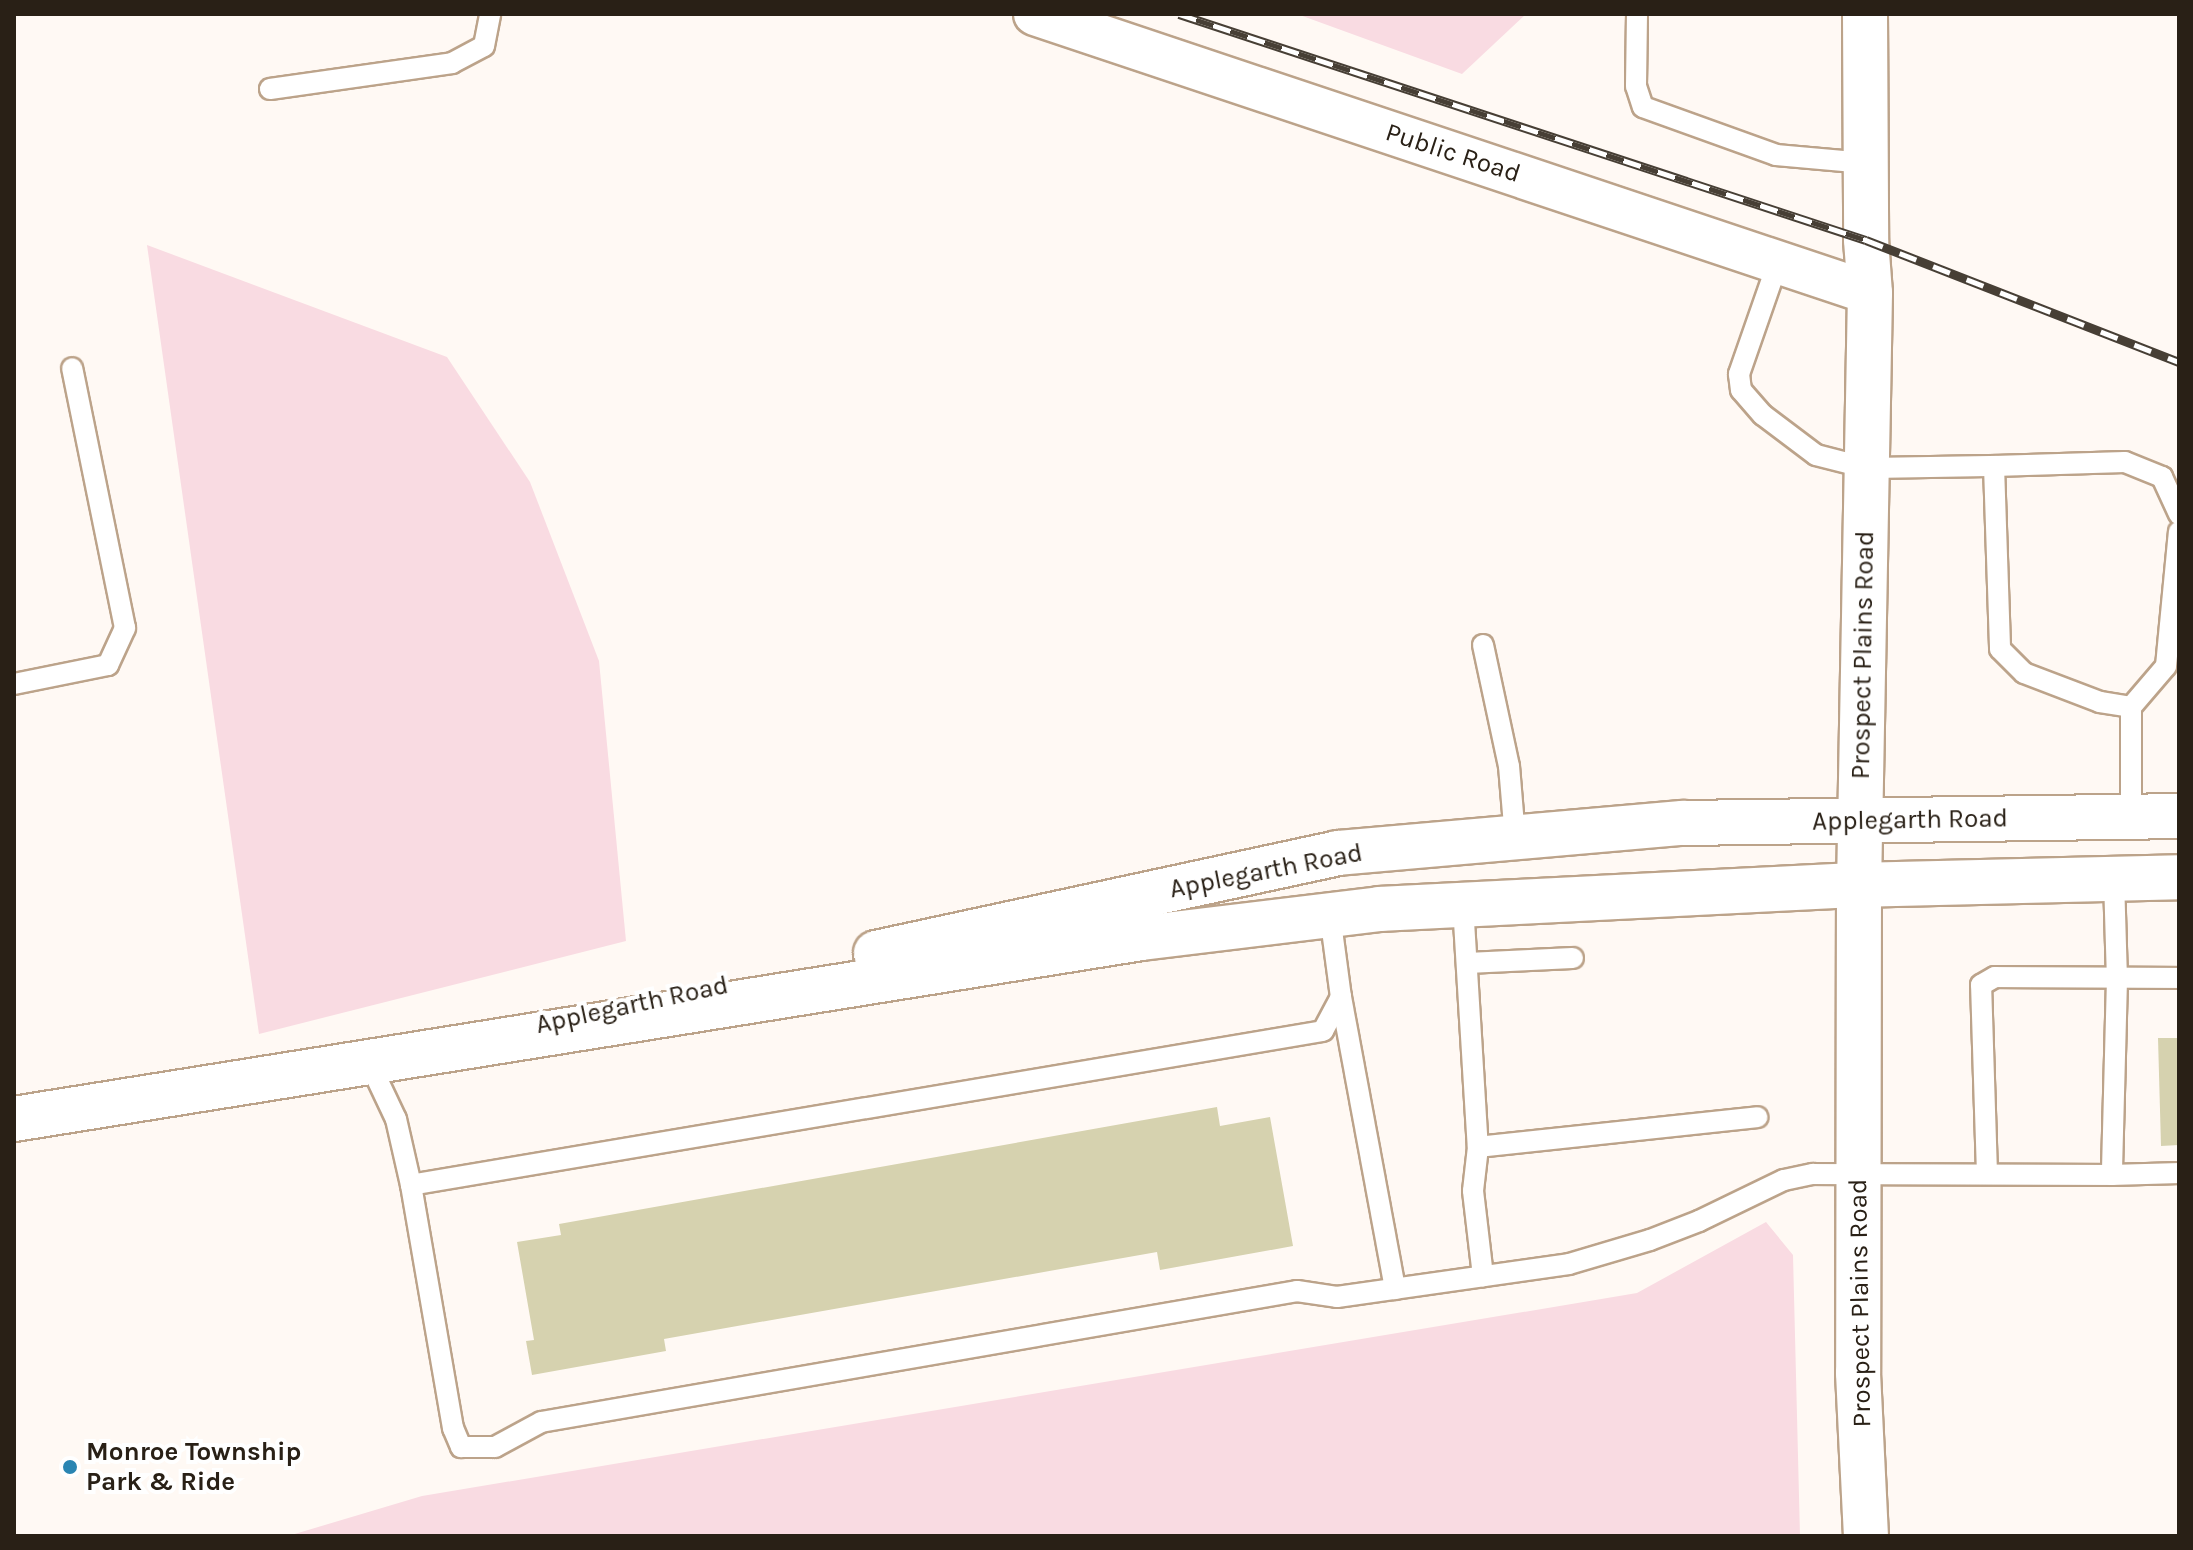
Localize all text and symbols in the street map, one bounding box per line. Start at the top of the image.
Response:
street label: Public Road [1382,117,1524,189]
street label: Prospect Plains Road [1845,530,1881,780]
street label: Applegarth Road [1812,803,2008,837]
street label: Applegarth Road [1167,837,1365,905]
street label: Applegarth Road [533,969,731,1041]
street label: Prospect Plains Road [1842,1178,1878,1428]
place label: Monroe Township Park & Ride [86,1436,301,1498]
marker: Monroe Township Park & Ride [61,1458,79,1476]

